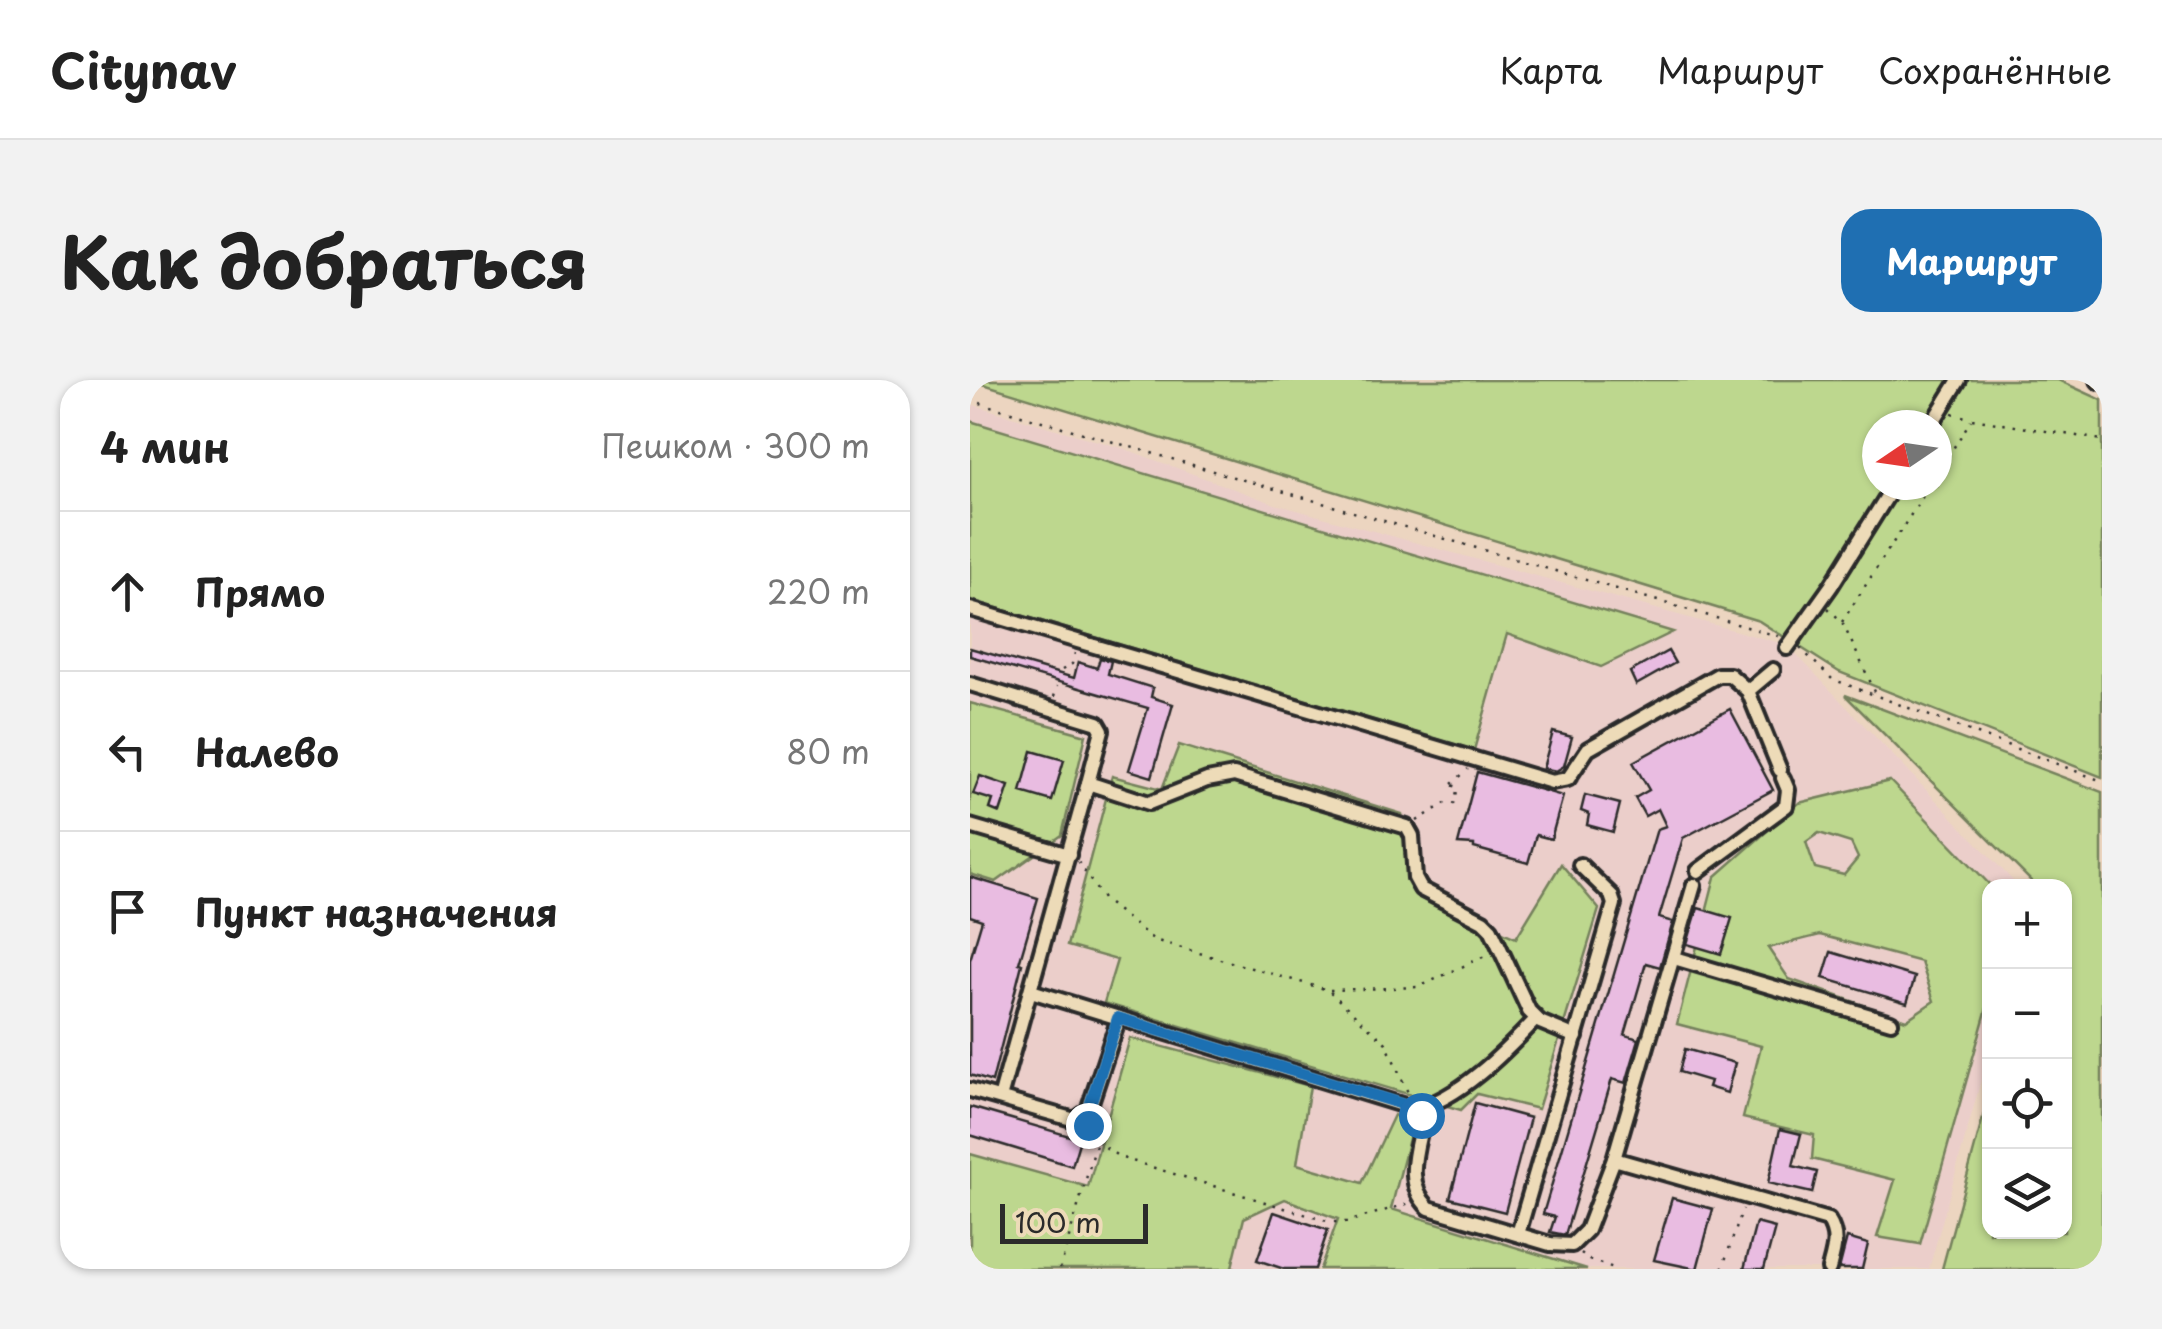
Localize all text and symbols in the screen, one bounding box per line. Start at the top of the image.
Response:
text: Citynav [50,33,237,105]
text: Карта [1500,43,1602,96]
text: Маршрут [1657,43,1823,96]
text: Сохранённые [1878,43,2112,96]
text: Как добраться [60,207,588,313]
button: Маршрут [1841,209,2102,312]
north arrow [1862,410,1952,500]
text: 4 мин [100,414,230,477]
text: Пешком · 300 m [601,421,870,469]
text: Прямо [195,563,325,620]
icon: ahead [100,564,155,619]
text: 220 m [767,567,870,615]
text: Налево [195,723,339,780]
icon: left [100,724,155,779]
text: 80 m [786,727,870,775]
map controls [1982,879,2072,1239]
button: + [1982,879,2072,969]
text: Пункт назначения [195,883,558,940]
icon: arrive [100,884,155,939]
button: − [1982,969,2072,1059]
button: locate [1982,1059,2072,1149]
route start [1399,1093,1445,1139]
route end [1066,1103,1112,1149]
button: layers [1982,1149,2072,1239]
scale bar [1000,1199,1148,1244]
text: 100 m [1015,1200,1101,1243]

